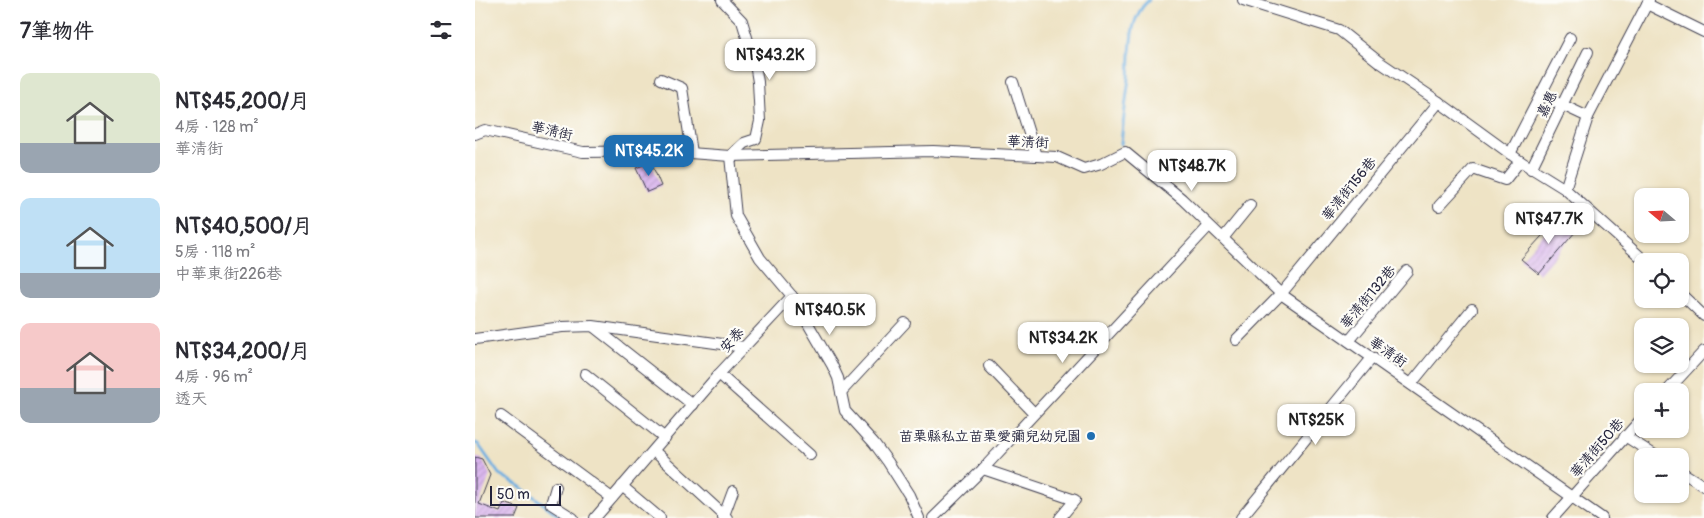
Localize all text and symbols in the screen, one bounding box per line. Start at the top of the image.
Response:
icon: filters [427,16,455,44]
text: 7筆物件 [20,18,94,45]
pin: NT$43.2K [718,38,822,81]
text: NT$43.2K [736,45,804,65]
text: NT$45,200/月 [175,88,310,115]
street label: 嘉惠 [1533,88,1561,120]
icon: home [60,93,120,153]
text: 4房 · 128 m² [175,117,259,137]
street label: 華清街 [530,118,574,144]
street label: 華清街 [1007,132,1049,152]
pin: NT$45.2K [597,134,701,177]
text: 華清街 [175,139,223,159]
text: NT$45.2K [615,141,683,161]
pin: NT$48.7K [1140,150,1244,192]
street label: 華清街156巷 [1318,153,1381,224]
text: NT$48.7K [1158,156,1226,176]
north arrow [1634,188,1689,242]
map controls [1634,188,1689,503]
pin: NT$47.7K [1497,202,1601,245]
text: NT$47.7K [1515,209,1583,229]
text: NT$40,500/月 [175,213,313,240]
icon: home [60,218,120,278]
text: 5房 · 118 m² [175,242,256,262]
button: locate [1634,253,1689,308]
street label: 華清街132巷 [1337,261,1400,332]
text: 中華東街226巷 [175,264,282,284]
pin: NT$40.5K [778,294,882,336]
text: NT$40.5K [795,300,865,320]
button: layers [1634,318,1689,373]
pin: NT$34.2K [1011,322,1115,364]
street label: 安泰 [716,323,748,356]
text: NT$34.2K [1029,328,1097,348]
street label: 華清街 [1366,333,1410,371]
text: NT$34,200/月 [175,338,310,365]
icon: home [60,343,120,403]
text: 4房 · 96 m² [175,367,253,387]
button: + [1634,383,1689,438]
text: 透天 [175,389,207,409]
pin: NT$25K [1275,404,1357,446]
text: NT$25K [1288,410,1344,430]
street label: 華清街50巷 [1567,414,1628,481]
place label: 苗栗縣私立苗栗愛彌兒幼兒園 [899,428,1081,445]
marker: 苗栗縣私立苗栗愛彌兒幼兒園 [1085,430,1097,442]
button: − [1634,448,1689,503]
scale bar [490,483,561,506]
text: 50 m [497,486,530,503]

